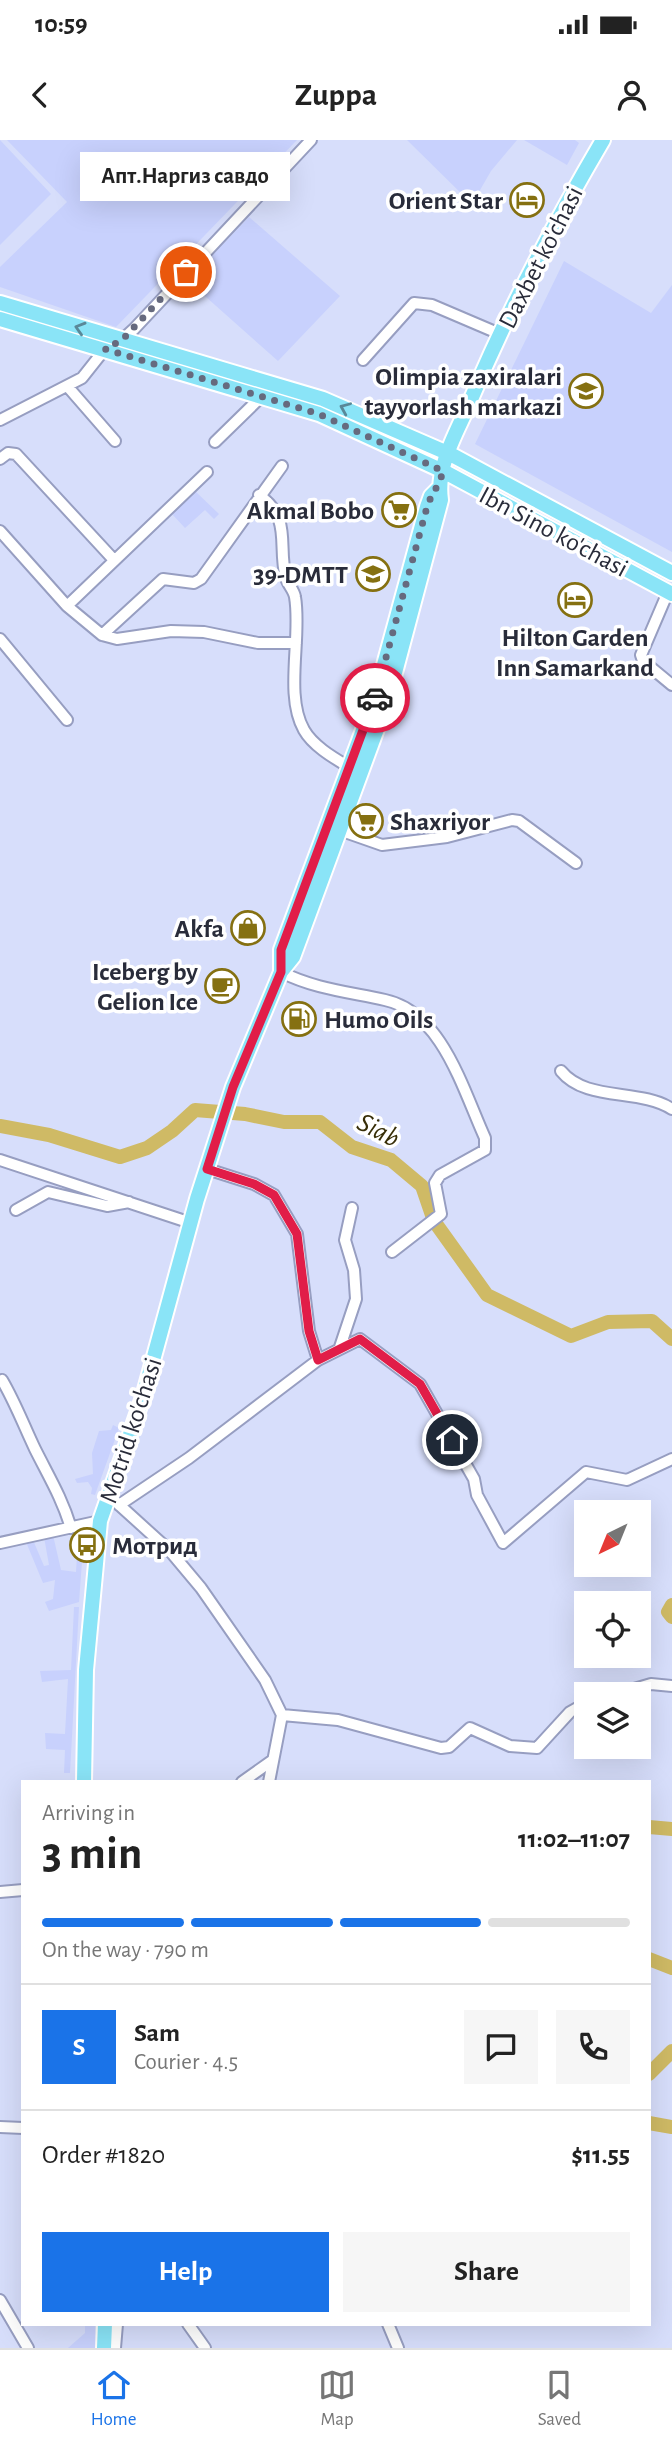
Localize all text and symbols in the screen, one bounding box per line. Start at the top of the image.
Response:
text: 10:59 [35,11,88,37]
icon: back [21,76,59,114]
icon: person [613,76,651,114]
text: Zuppa [295,79,377,111]
callout: Апт.Наргиз савдо [81,153,291,202]
text: Апт.Наргиз савдо [101,165,269,188]
hotel icon: Orient Star [508,181,546,219]
street label: Daxbet ko'chasi [494,182,588,333]
place label: Orient Star [389,188,503,214]
pin [156,242,216,302]
icon: bag [167,253,205,291]
one-way arrow [74,321,86,336]
place label: Olimpia zaxiralari tayyorlash markazi [364,364,562,420]
school or university icon: Olimpia zaxiralari tayyorlash markazi [567,372,605,410]
one-way arrow [339,402,352,416]
street label: Ibn Sino ko'chasi [475,482,632,582]
supermarket icon: Akmal Bobo [380,491,418,529]
place label: Akmal Bobo [247,498,374,524]
school or university icon: 39-DMTT [354,555,392,593]
place label: 39-DMTT [253,562,348,588]
hotel icon: Hilton Garden Inn Samarkand [556,581,594,619]
place label: Hilton Garden Inn Samarkand [496,625,654,681]
courier [340,663,410,733]
icon: car [356,679,394,717]
supermarket icon: Shaxriyor [347,802,385,840]
place label: Shaxriyor [390,809,490,835]
shop icon: Akfa [229,909,267,947]
place label: Akfa [174,916,224,942]
place label: Iceberg by Gelion Ice [92,959,198,1015]
cafe icon: Iceberg by Gelion Ice [203,967,241,1005]
fuel station icon: Humo Oils [280,1000,318,1038]
place label: Humo Oils [324,1007,433,1033]
water label: Siab [352,1108,404,1153]
street label: Motrid ko'chasi [95,1354,167,1506]
pin [422,1410,482,1470]
icon: home [433,1421,471,1459]
north arrow [574,1500,651,1577]
map controls [574,1500,651,1759]
bus stop icon: Мотрид [68,1526,106,1564]
place label: Мотрид [112,1533,198,1559]
button: locate [574,1591,651,1668]
button: layers [574,1682,651,1759]
text: Arriving in [42,1802,135,1825]
text: 11:02–11:07 [518,1826,630,1852]
text: 3 min [42,1831,142,1877]
text: On the way · 790 m [42,1939,209,1962]
button: chat [464,2010,538,2084]
button: phone [556,2010,630,2084]
text: Sam [134,2020,180,2046]
text: S [73,2034,85,2060]
text: Courier · 4.5 [134,2051,238,2074]
text: Order #1820 [42,2142,165,2168]
text: $11.55 [571,2142,630,2168]
button: Help [42,2232,329,2312]
button: Share [343,2232,630,2312]
tab: Home [91,2366,137,2431]
tab: Map [318,2366,356,2431]
tab: Saved [538,2366,581,2431]

